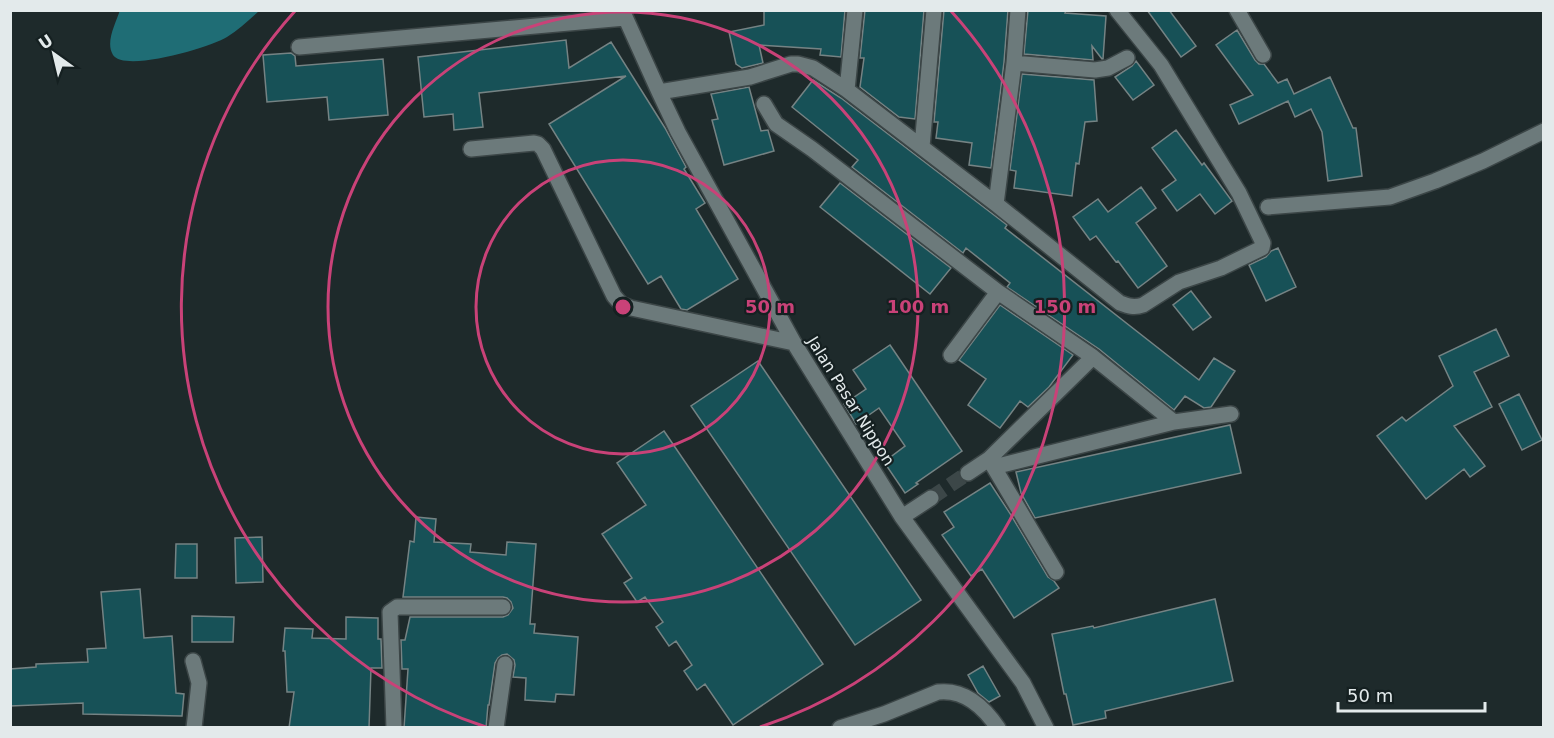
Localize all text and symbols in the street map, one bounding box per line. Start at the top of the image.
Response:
north arrow [24,24,84,84]
text: U [35,30,57,53]
text: 50 m [745,296,795,317]
text: 100 m [887,296,949,317]
text: 150 m [1034,296,1096,317]
centre of rings [613,297,633,317]
street label: Jalan Pasar Nippon [803,332,899,469]
scale bar [1338,675,1485,713]
text: 50 m [1347,685,1393,706]

